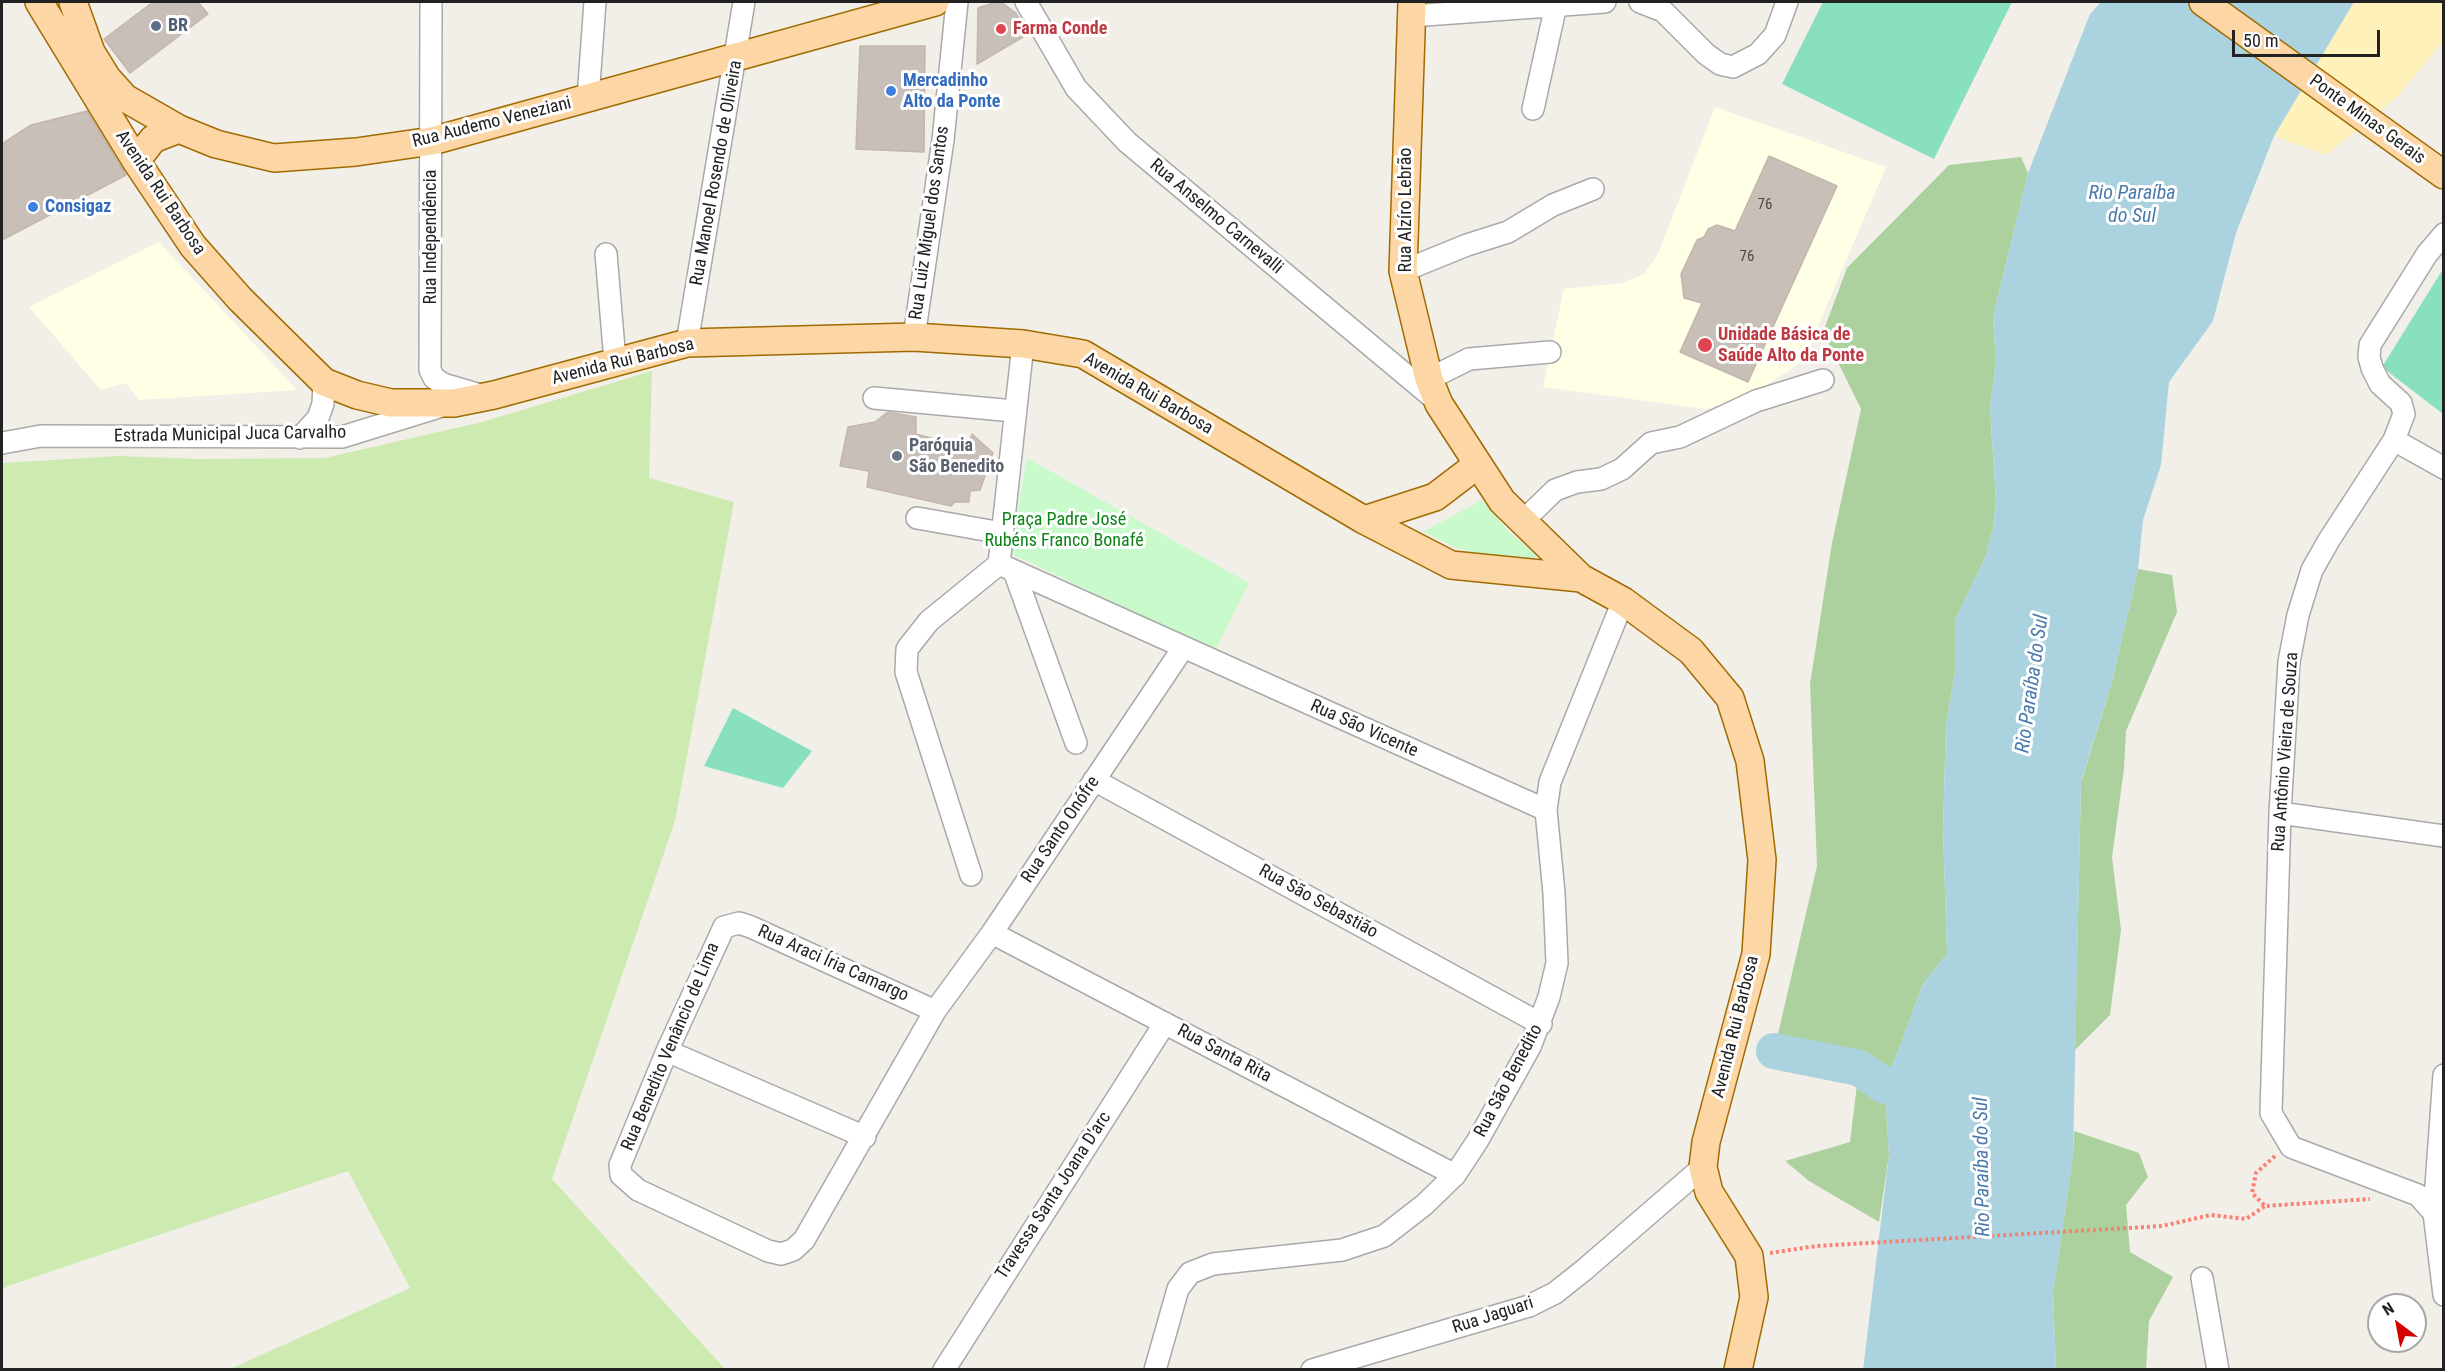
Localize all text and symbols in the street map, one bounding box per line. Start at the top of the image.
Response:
place label: BR [168,15,188,37]
place label: Farma Conde [1013,18,1107,40]
scale bar [2235,18,2384,56]
marker: BR [149,19,163,33]
marker: Farma Conde [994,22,1008,36]
text: 50 m [2243,30,2278,51]
street label: Rua Manoel Rosendo de Oliveira [687,59,747,287]
place label: Mercadinho Alto da Ponte [903,70,1000,112]
street label: Ponte Minas Gerais [2305,71,2429,169]
marker: Mercadinho Alto da Ponte [884,84,898,98]
street label: Rua Audemo Veneziani [410,93,574,153]
street label: Rua Luiz Miguel dos Santos [906,125,954,321]
street label: Avenida Rui Barbosa [110,127,210,259]
street label: Rua Alzíro Lebrão [1395,148,1417,272]
street label: Rua Anselmo Carnevalli [1145,155,1287,279]
street label: Rua Independência [420,170,442,304]
water label: Rio Paraíba do Sul [2088,182,2176,229]
place label: Consigaz [45,196,111,218]
house number: 76 [1758,196,1772,214]
marker: Consigaz [26,200,40,214]
house number: 76 [1740,248,1754,266]
place label: Unidade Básica de Saúde Alto da Ponte [1718,324,1864,366]
street label: Avenida Rui Barbosa [550,334,696,390]
marker: Unidade Básica de Saúde Alto da Ponte [1696,336,1714,354]
street label: Avenida Rui Barbosa [1080,348,1216,440]
street label: Estrada Municipal Juca Carvalho [114,422,346,448]
place label: Paróquia São Benedito [909,435,1004,478]
marker: Paróquia São Benedito [890,449,904,463]
park label: Praça Padre José Rubéns Franco Bonafé [984,509,1144,552]
water label: Rio Paraíba do Sul [2011,613,2055,755]
street label: Rua Antônio Vieira de Souza [2268,651,2304,853]
street label: Rua São Vicente [1307,696,1421,762]
street label: Rua Santo Onófre [1017,773,1105,887]
street label: Rua São Sebastião [1255,860,1381,944]
street label: Rua Araci Íria Camargo [754,921,912,1007]
street label: Rua Benedito Venâncio de Lima [617,940,725,1154]
street label: Avenida Rui Barbosa [1708,954,1764,1100]
street label: Rua Santa Rita [1173,1020,1275,1088]
street label: Rua São Benedito [1470,1021,1548,1141]
water label: Rio Paraíba do Sul [1970,1097,1996,1237]
street label: Travessa Santa Joana D'arc [992,1108,1116,1284]
street label: Rua Jaguari [1450,1293,1536,1339]
north arrow [2367,1293,2427,1353]
text: N [2379,1298,2397,1320]

